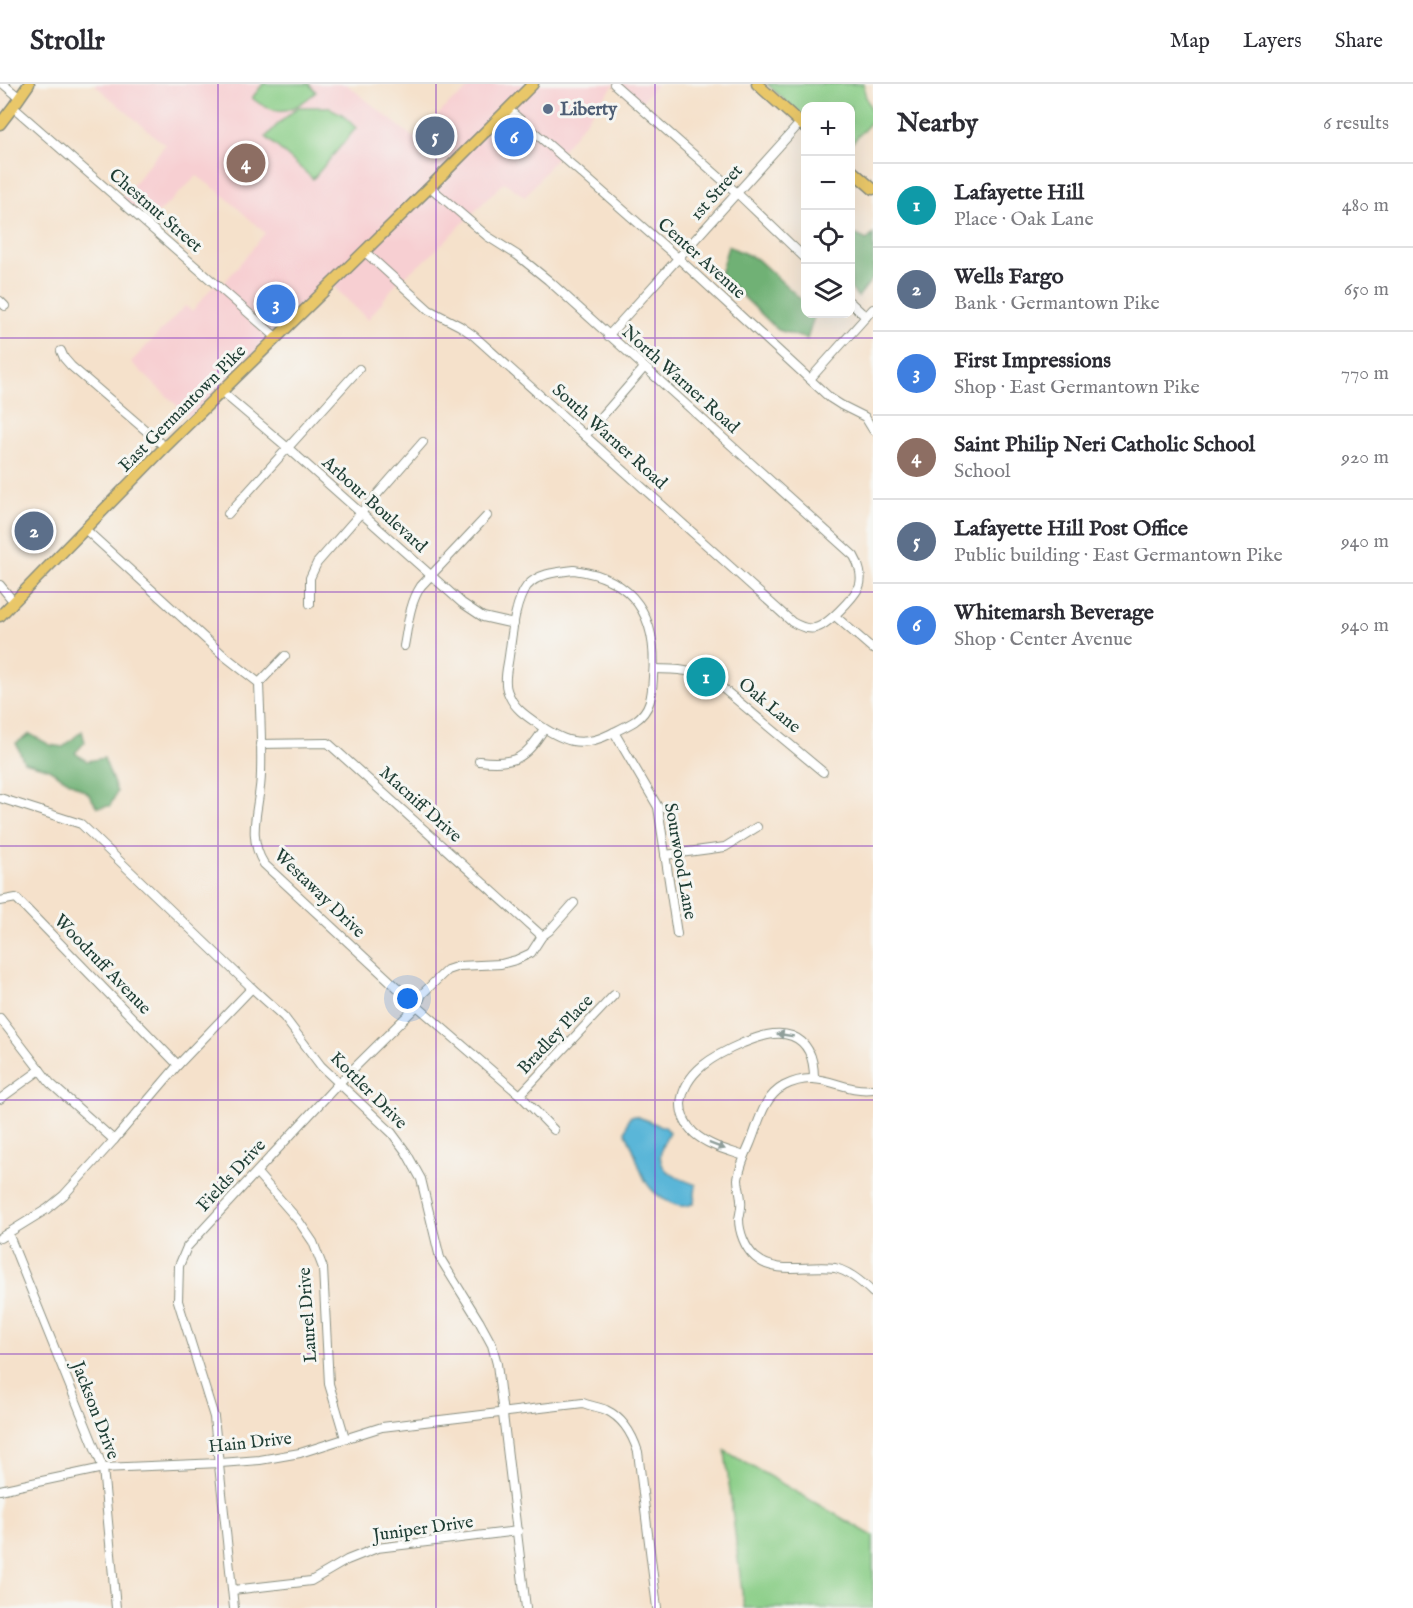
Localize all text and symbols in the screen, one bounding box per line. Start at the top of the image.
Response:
text: Strollr [30,24,105,59]
text: Map [1170,28,1210,55]
text: Layers [1243,28,1302,55]
text: Share [1335,28,1383,55]
place label: Liberty [560,99,618,122]
marker: Liberty [541,102,555,116]
map controls [801,102,855,318]
button: + [801,102,855,156]
text: Nearby [897,107,978,140]
text: 6 results [1323,111,1389,136]
pin: 5 [416,113,454,158]
pin: 6 [494,115,534,160]
pin: 4 [226,140,266,185]
button: − [801,156,855,210]
street label: 1st Street [686,160,748,226]
street label: Chestnut Street [103,164,207,258]
text: Lafayette Hill [954,179,1084,207]
text: 1 [913,193,920,218]
text: 480 m [1342,193,1389,218]
text: Place · Oak Lane [954,207,1094,232]
button: locate [801,210,855,264]
street label: Center Avenue [652,214,750,305]
text: Wells Fargo [954,263,1064,291]
button: layers [801,264,855,318]
text: 2 [912,277,921,302]
text: 650 m [1344,277,1389,302]
pin: 3 [256,282,296,326]
text: Bank · Germantown Pike [954,291,1160,316]
street label: North Warner Road [616,321,744,439]
street label: East Germantown Pike [114,340,252,478]
text: First Impressions [954,347,1111,375]
text: 3 [913,361,920,386]
text: 770 m [1341,361,1389,386]
text: Shop · East Germantown Pike [954,375,1200,400]
street label: South Warner Road [547,379,672,495]
text: Saint Philip Neri Catholic School [954,431,1255,459]
text: 4 [912,445,921,470]
text: 920 m [1341,445,1389,470]
street label: Arbour Boulevard [316,451,432,559]
text: School [954,459,1010,484]
pin: 2 [15,508,54,554]
text: Lafayette Hill Post Office [954,515,1188,543]
text: 5 [913,529,920,554]
text: 940 m [1341,529,1389,554]
text: Public building · East Germantown Pike [954,543,1283,568]
text: Whitemarsh Beverage [954,599,1154,627]
text: 6 [912,613,921,638]
text: 940 m [1341,613,1389,638]
text: Shop · Center Avenue [954,627,1133,652]
pin: 1 [686,654,726,700]
street label: Oak Lane [733,673,805,739]
street label: Macniff Drive [374,762,466,848]
street label: Sourwood Lane [658,801,701,921]
street label: Westaway Drive [268,845,370,944]
street label: Woodruff Avenue [48,910,156,1020]
your location [393,984,422,1013]
street label: Bradley Place [513,990,599,1080]
one-way arrow [775,1031,794,1040]
street label: Kottler Drive [324,1047,412,1135]
street label: Fields Drive [193,1135,272,1217]
one-way arrow [708,1141,726,1151]
street label: Laurel Drive [294,1266,323,1363]
street label: Jackson Drive [65,1356,124,1463]
street label: Hain Drive [207,1428,293,1459]
street label: Juniper Drive [370,1511,475,1548]

